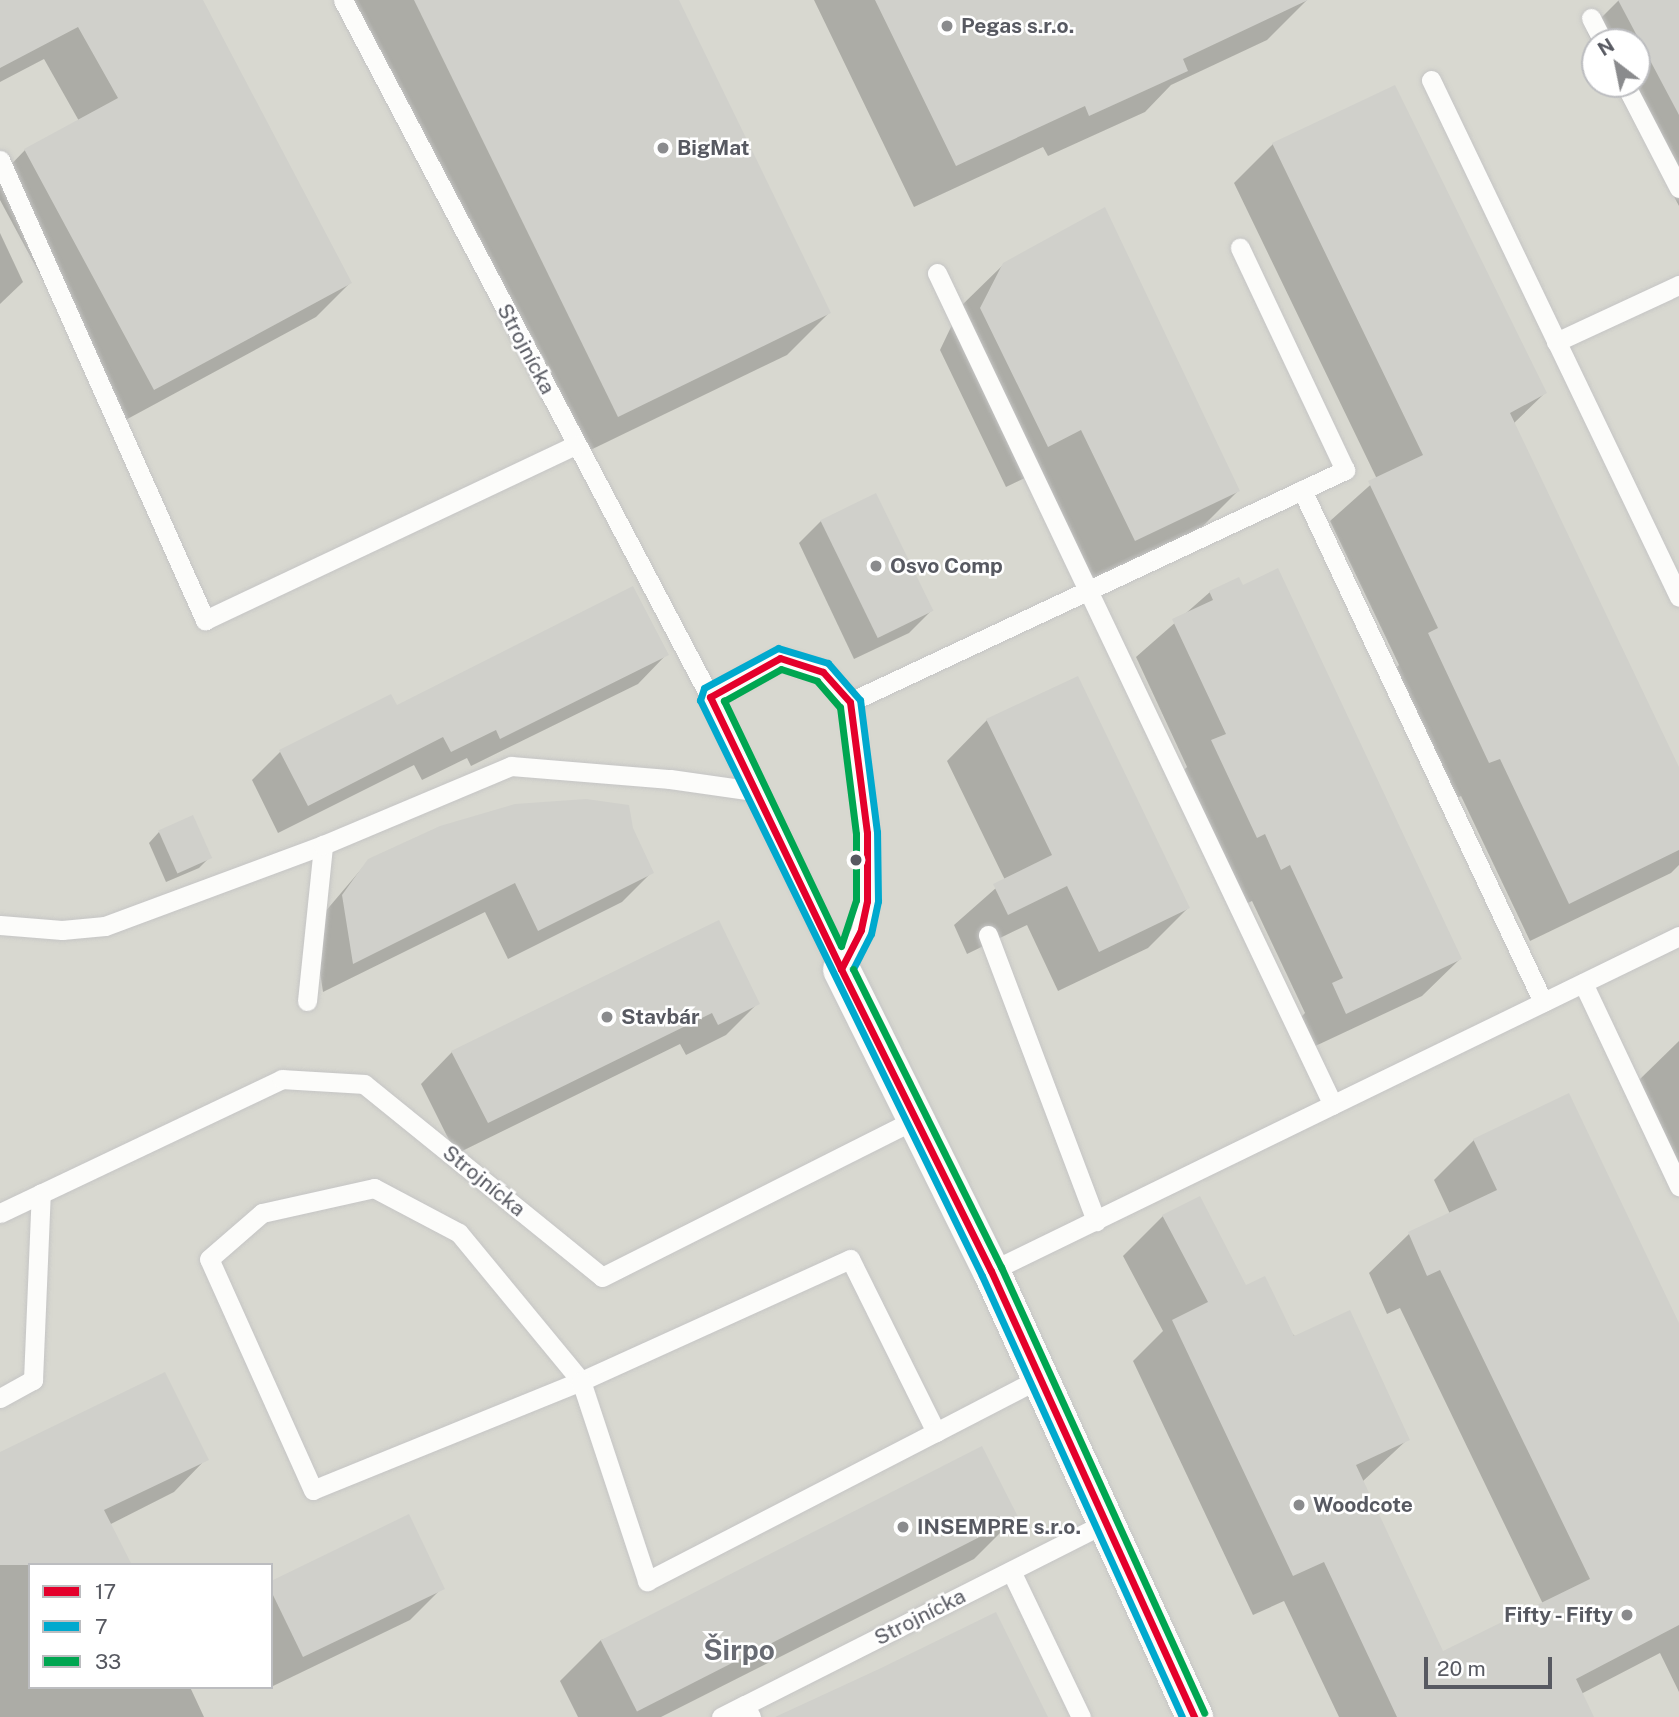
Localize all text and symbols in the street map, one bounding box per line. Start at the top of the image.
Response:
place label: Pegas s.r.o. [961,13,1074,39]
marker: Pegas s.r.o. [939,18,955,34]
north arrow [1581,28,1651,98]
text: N [1594,34,1618,60]
place label: BigMat [677,135,750,161]
marker: BigMat [655,140,671,156]
street label: Strojnícka [492,299,560,399]
place label: Osvo Comp [890,553,1003,579]
marker: Osvo Comp [868,558,884,574]
unlabelled marker [849,853,863,867]
place label: Stavbár [621,1004,700,1030]
marker: Stavbár [599,1009,615,1025]
street label: Strojnícka [438,1140,530,1222]
place label: Woodcote [1313,1492,1413,1518]
marker: Woodcote [1291,1497,1307,1513]
place label: INSEMPRE s.r.o. [917,1514,1081,1540]
marker: INSEMPRE s.r.o. [895,1519,911,1535]
legend [28,1563,273,1689]
text: 17 [95,1579,116,1604]
street label: Strojnícka [870,1583,970,1651]
place label: Fifty - Fifty [1501,1602,1613,1628]
marker: Fifty - Fifty [1619,1607,1635,1623]
text: 7 [95,1614,108,1639]
district label: Širpo [703,1633,775,1667]
scale bar [1427,1644,1555,1688]
text: 33 [95,1649,121,1674]
text: 20 m [1437,1656,1486,1681]

